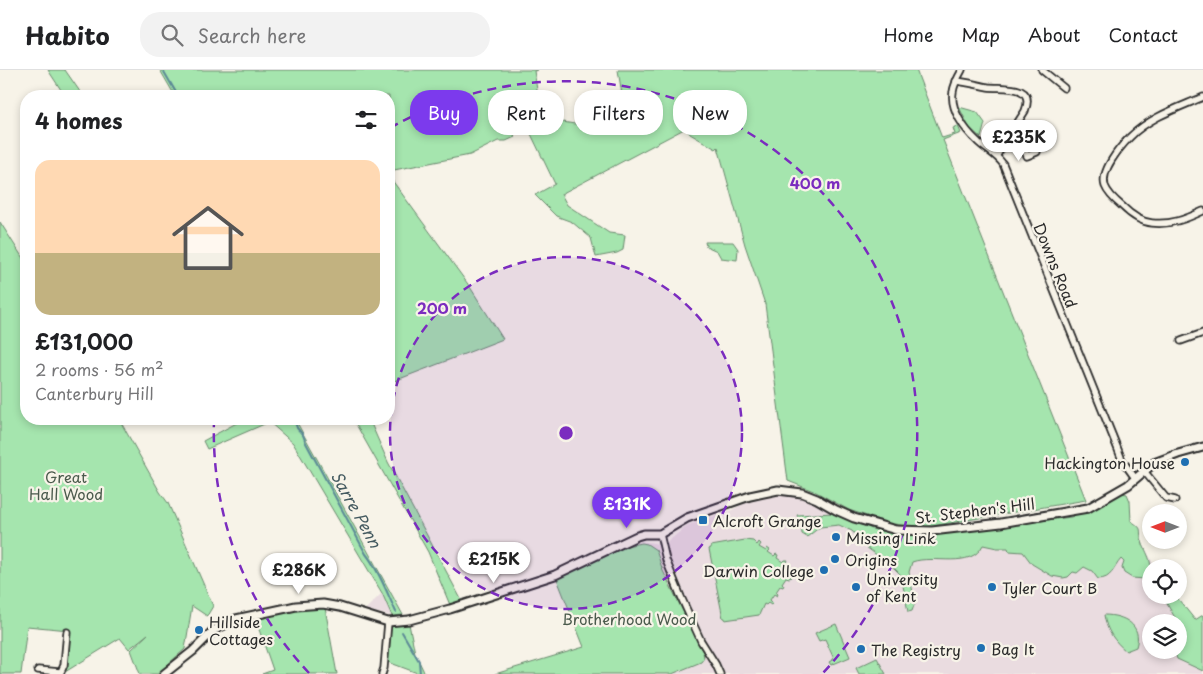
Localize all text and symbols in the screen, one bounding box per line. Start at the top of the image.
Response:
search box [140,12,490,57]
text: Habito [25,17,110,53]
icon: search [158,21,186,49]
text: Search here [198,21,306,49]
text: Home [883,21,933,48]
text: Map [961,21,1000,48]
text: About [1028,21,1080,48]
text: Contact [1108,21,1178,48]
chip: Buy [410,90,478,135]
chip: Rent [488,90,564,135]
chip: Filters [574,90,663,135]
chip: New [673,90,747,135]
text: 4 homes [35,104,122,136]
icon: filters [352,106,380,134]
pin: £235K [984,119,1054,162]
text: £235K [992,124,1046,148]
text: 400 m [790,171,840,194]
icon: home [163,193,253,283]
street label: Downs Road [1028,219,1084,311]
text: 200 m [417,296,467,319]
text: £131,000 [35,325,133,357]
text: 2 rooms · 56 m² [35,357,164,381]
text: Canterbury Hill [35,381,154,405]
centre of rings [557,424,575,442]
place label: Hackington House [1044,451,1175,474]
marker: Hackington House [1179,456,1191,468]
park label: Great Hall Wood [29,465,103,505]
water label: Sarre Penn [326,466,388,553]
pin: £131K [592,486,662,529]
text: £131K [603,491,651,515]
street label: St. Stephen's Hill [914,491,1036,529]
north arrow [1142,504,1188,549]
map controls [1142,504,1187,659]
place label: Alcroft Grange [713,509,821,532]
marker: Alcroft Grange [697,514,709,526]
place label: Missing Link [846,526,936,549]
marker: Missing Link [830,531,842,543]
pin: £215K [459,542,529,584]
text: £215K [468,546,520,570]
place label: Origins [845,548,897,571]
pin: £286K [264,552,334,595]
marker: Origins [829,553,841,565]
text: £286K [272,557,326,581]
place label: Darwin College [703,559,814,582]
button: locate [1142,559,1187,604]
marker: Darwin College [818,564,830,576]
place label: University of Kent [866,567,938,607]
place label: Tyler Court B [1002,576,1097,599]
marker: University of Kent [850,581,862,593]
marker: Tyler Court B [986,581,998,593]
park label: Brotherhood Wood [562,607,696,630]
place label: Hillside Cottages [209,610,273,650]
button: layers [1142,614,1187,659]
marker: Hillside Cottages [193,624,205,636]
place label: Bag It [991,637,1034,660]
place label: The Registry [871,638,961,661]
marker: Bag It [975,642,987,654]
marker: The Registry [855,643,867,655]

